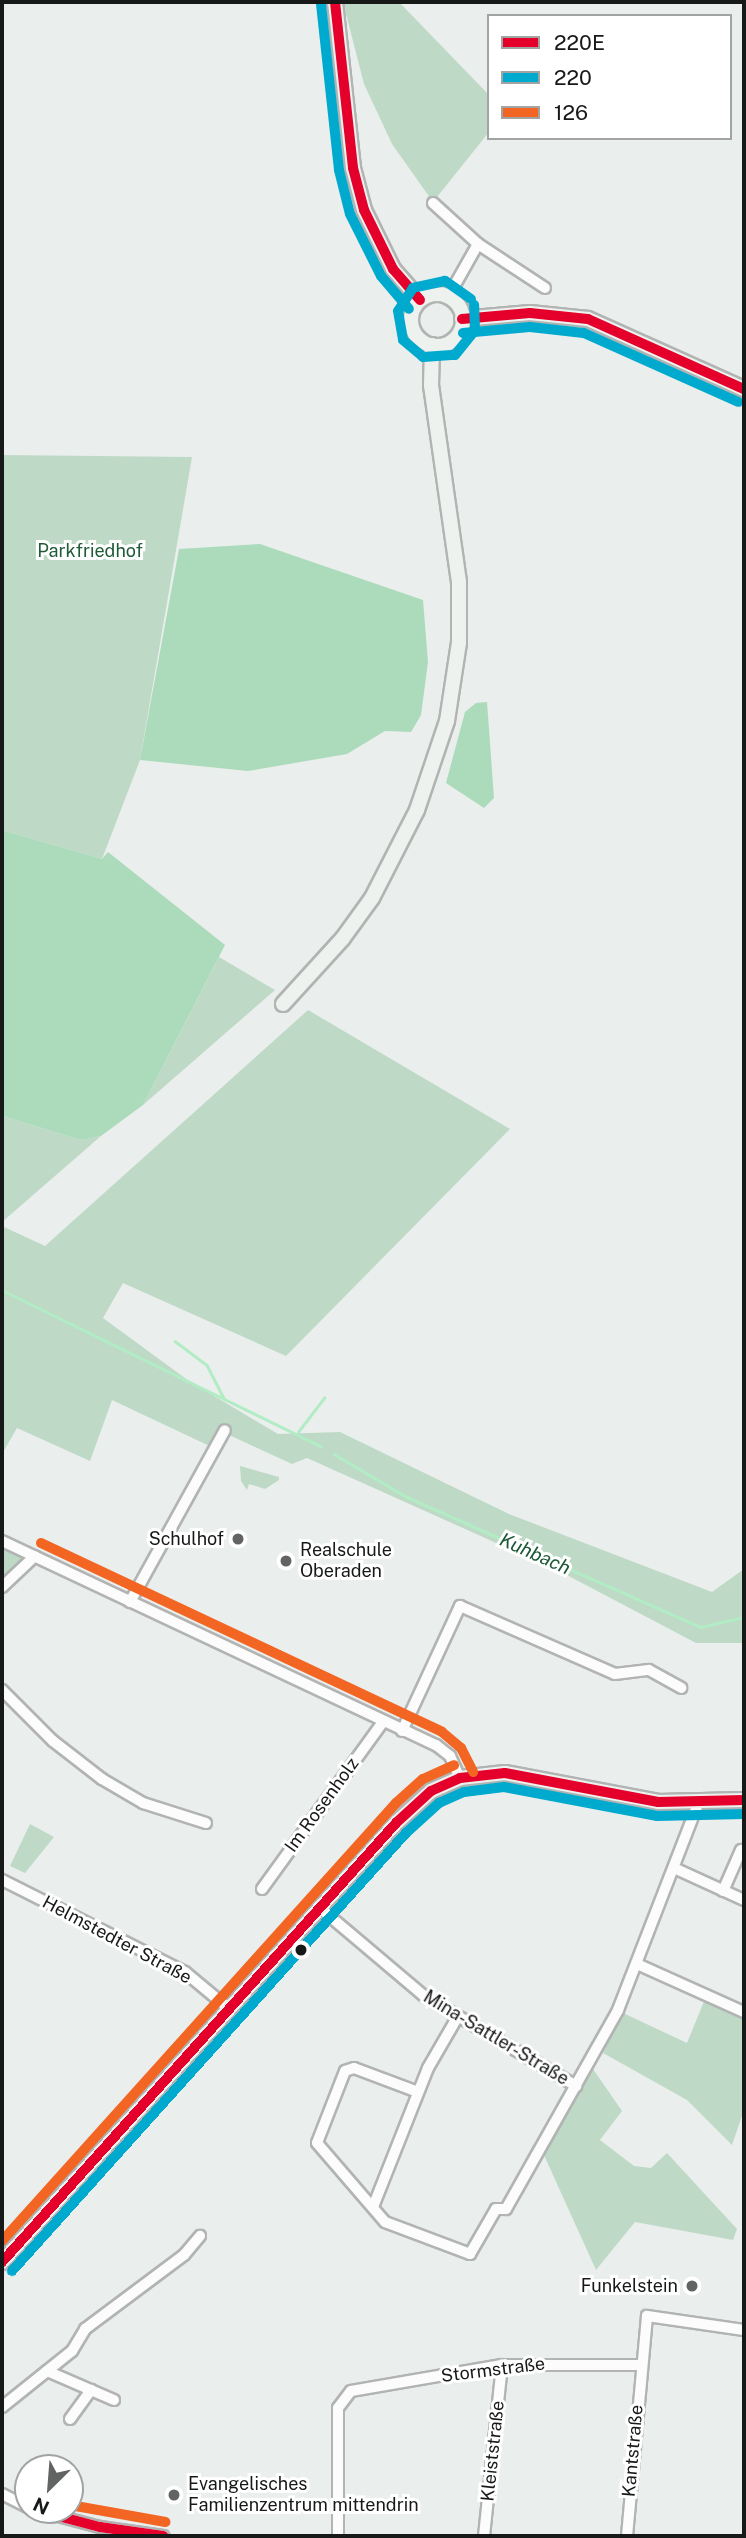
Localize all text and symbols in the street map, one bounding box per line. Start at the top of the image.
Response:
legend [487,14,732,140]
text: 220E [554,30,605,55]
text: 220 [554,65,592,90]
text: 126 [554,100,588,125]
park label: Parkfriedhof [37,540,143,562]
place label: Schulhof [149,1528,224,1550]
water label: Kuhbach [496,1528,574,1580]
marker: Schulhof [230,1531,246,1547]
place label: Realschule Oberaden [300,1540,392,1582]
marker: Realschule Oberaden [278,1553,294,1569]
street label: Im Rosenholz [280,1754,364,1856]
street label: Helmstedter Straße [39,1892,195,1988]
unlabelled marker [294,1943,308,1957]
street label: Mina-Sattler-Straße [419,1986,573,2090]
place label: Funkelstein [581,2275,678,2297]
marker: Funkelstein [684,2278,700,2294]
street label: Stormstraße [440,2353,546,2387]
street label: Kleiststraße [477,2400,509,2502]
street label: Kantstraße [618,2404,648,2498]
north arrow [14,2454,84,2524]
place label: Evangelisches Familienzentrum mittendrin [188,2474,419,2516]
marker: Evangelisches Familienzentrum mittendrin [166,2487,182,2503]
text: N [30,2493,52,2519]

